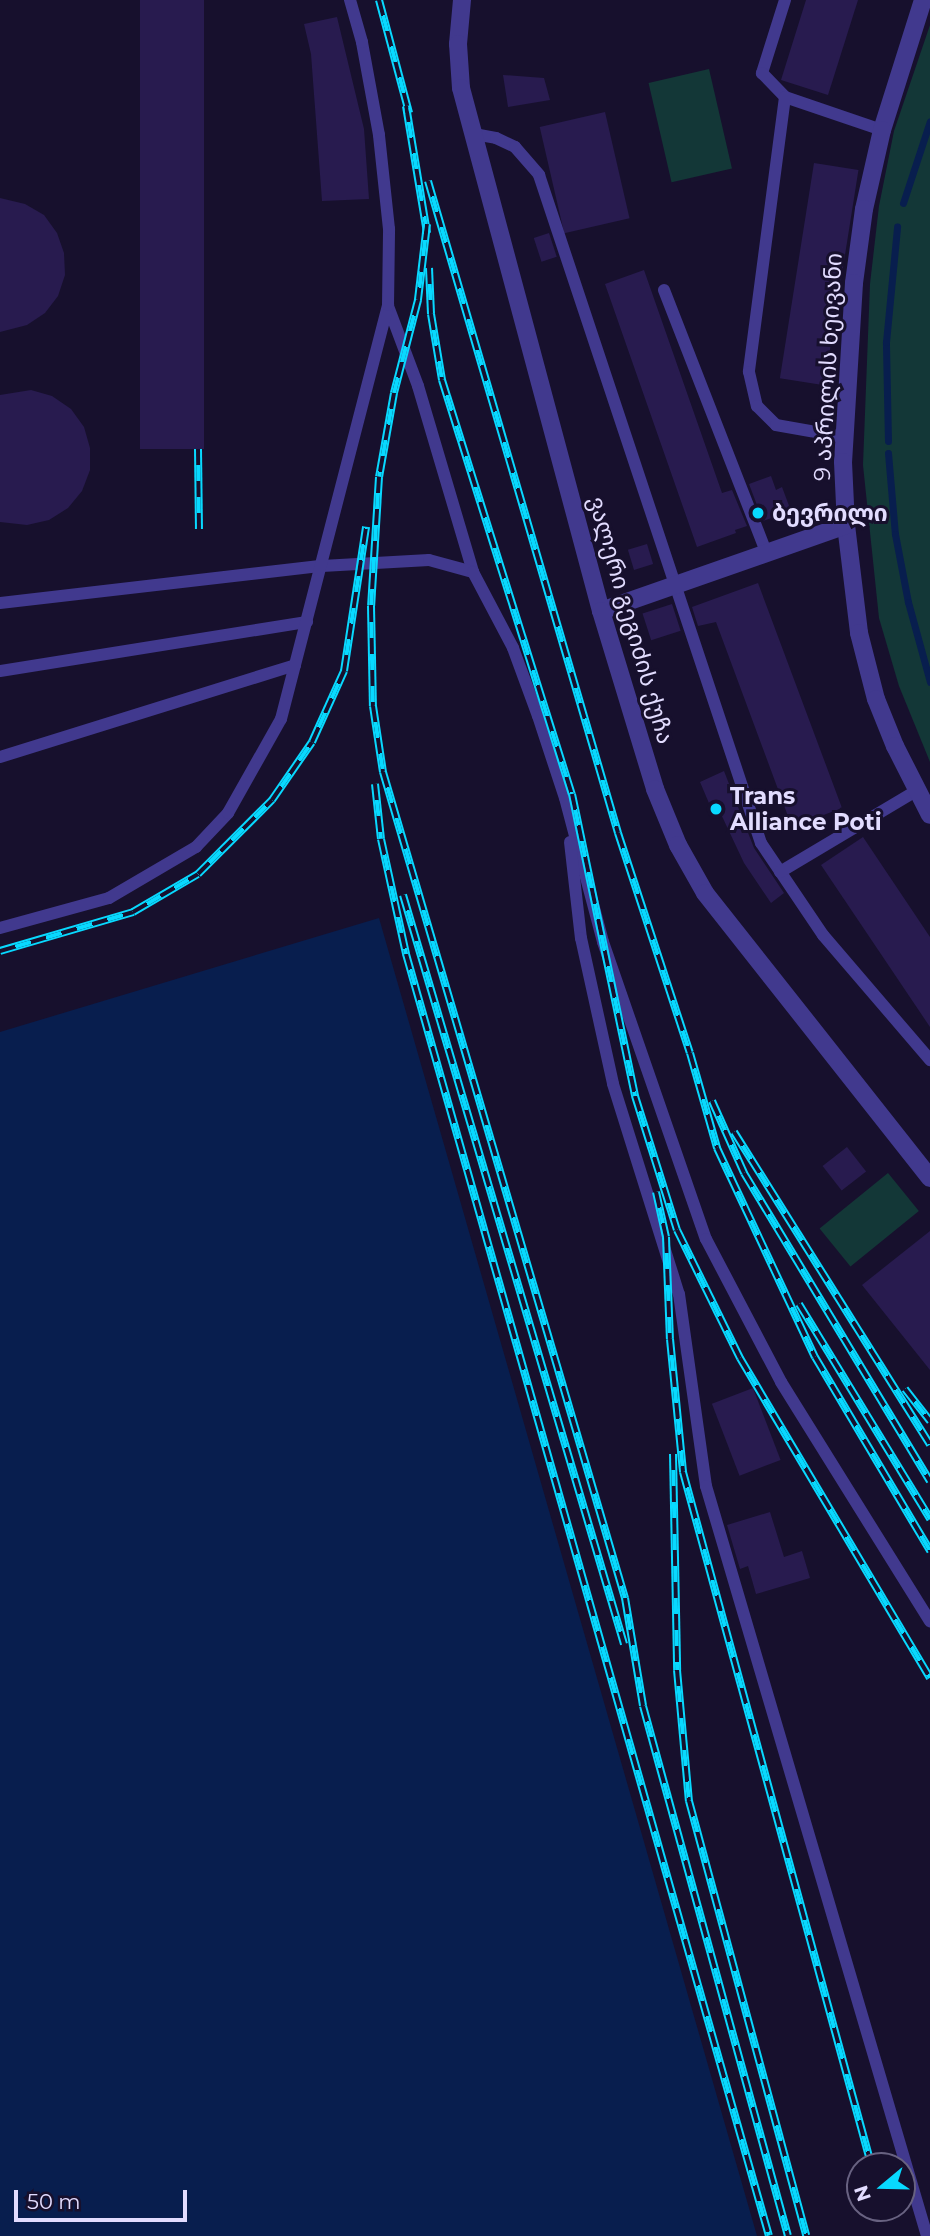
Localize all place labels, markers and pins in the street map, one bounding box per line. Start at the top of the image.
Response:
place label: ბევრილი [772,499,888,527]
marker: ბევრილი [750,505,766,521]
place label: Trans Alliance Poti [730,782,882,836]
marker: Trans Alliance Poti [708,801,724,817]

